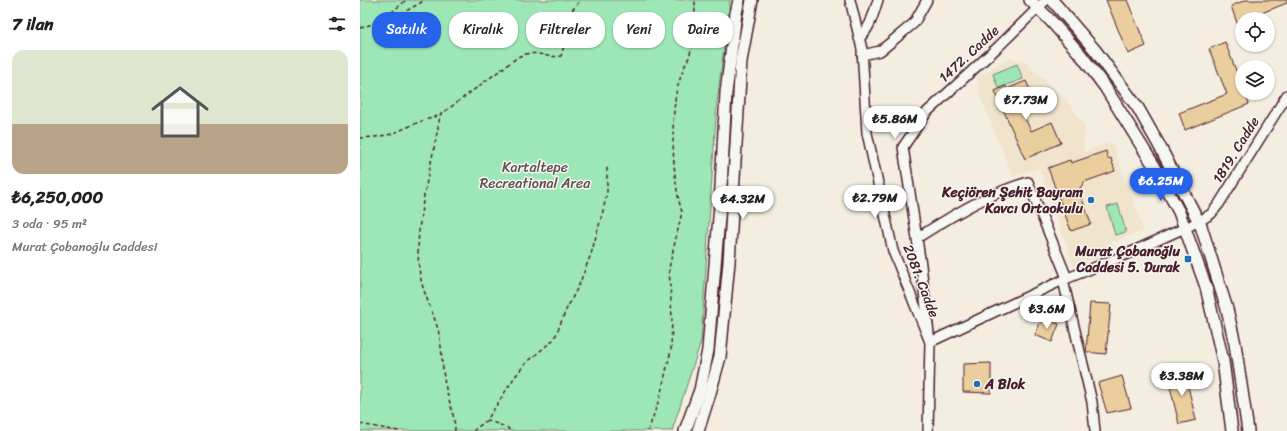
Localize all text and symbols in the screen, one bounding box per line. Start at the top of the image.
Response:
text: 7 ilan [12,9,53,39]
chip: Satılık [372,12,441,48]
chip: Kiralık [449,12,518,48]
chip: Filtreler [526,12,605,48]
chip: Yeni [613,12,665,48]
chip: Daire [673,12,733,48]
map controls [1235,12,1275,100]
button: locate [1235,12,1275,52]
icon: filters [326,13,348,35]
street label: 1472. Cadde [933,19,1005,89]
button: layers [1235,60,1275,100]
icon: home [144,76,216,148]
pin: ₺7.73M [993,87,1059,121]
text: ₺7.73M [1004,88,1048,111]
pin: ₺5.86M [862,106,928,140]
text: ₺5.86M [873,107,917,130]
street label: 1819. Cadde [1206,112,1266,188]
park label: Kartaltepe Recreational Area [480,155,591,196]
pin: ₺6.25M [1128,168,1194,202]
text: ₺6.25M [1139,169,1183,192]
place label: Keçiören Şehit Bayram Kavcı Ortaokulu [941,180,1083,221]
text: ₺6,250,000 [12,182,103,212]
pin: ₺2.79M [842,185,908,219]
pin: ₺4.32M [710,186,776,220]
text: ₺2.79M [853,186,897,209]
text: ₺4.32M [721,187,765,210]
marker: Keçiören Şehit Bayram Kavcı Ortaokulu [1086,195,1096,205]
text: 3 oda · 95 m² [12,212,87,235]
text: Murat Çobanoğlu Caddesi [12,235,157,258]
place label: Murat Çobanoğlu Caddesi 5. Durak [1074,239,1181,280]
street label: 2081. Cadde [896,241,946,321]
marker: Murat Çobanoğlu Caddesi 5. Durak [1183,254,1193,264]
pin: ₺3.6M [1019,296,1075,330]
text: ₺3.6M [1029,297,1065,320]
pin: ₺3.38M [1149,363,1215,397]
text: ₺3.38M [1160,364,1204,387]
place label: A Blok [984,372,1026,397]
marker: A Blok [972,379,982,389]

